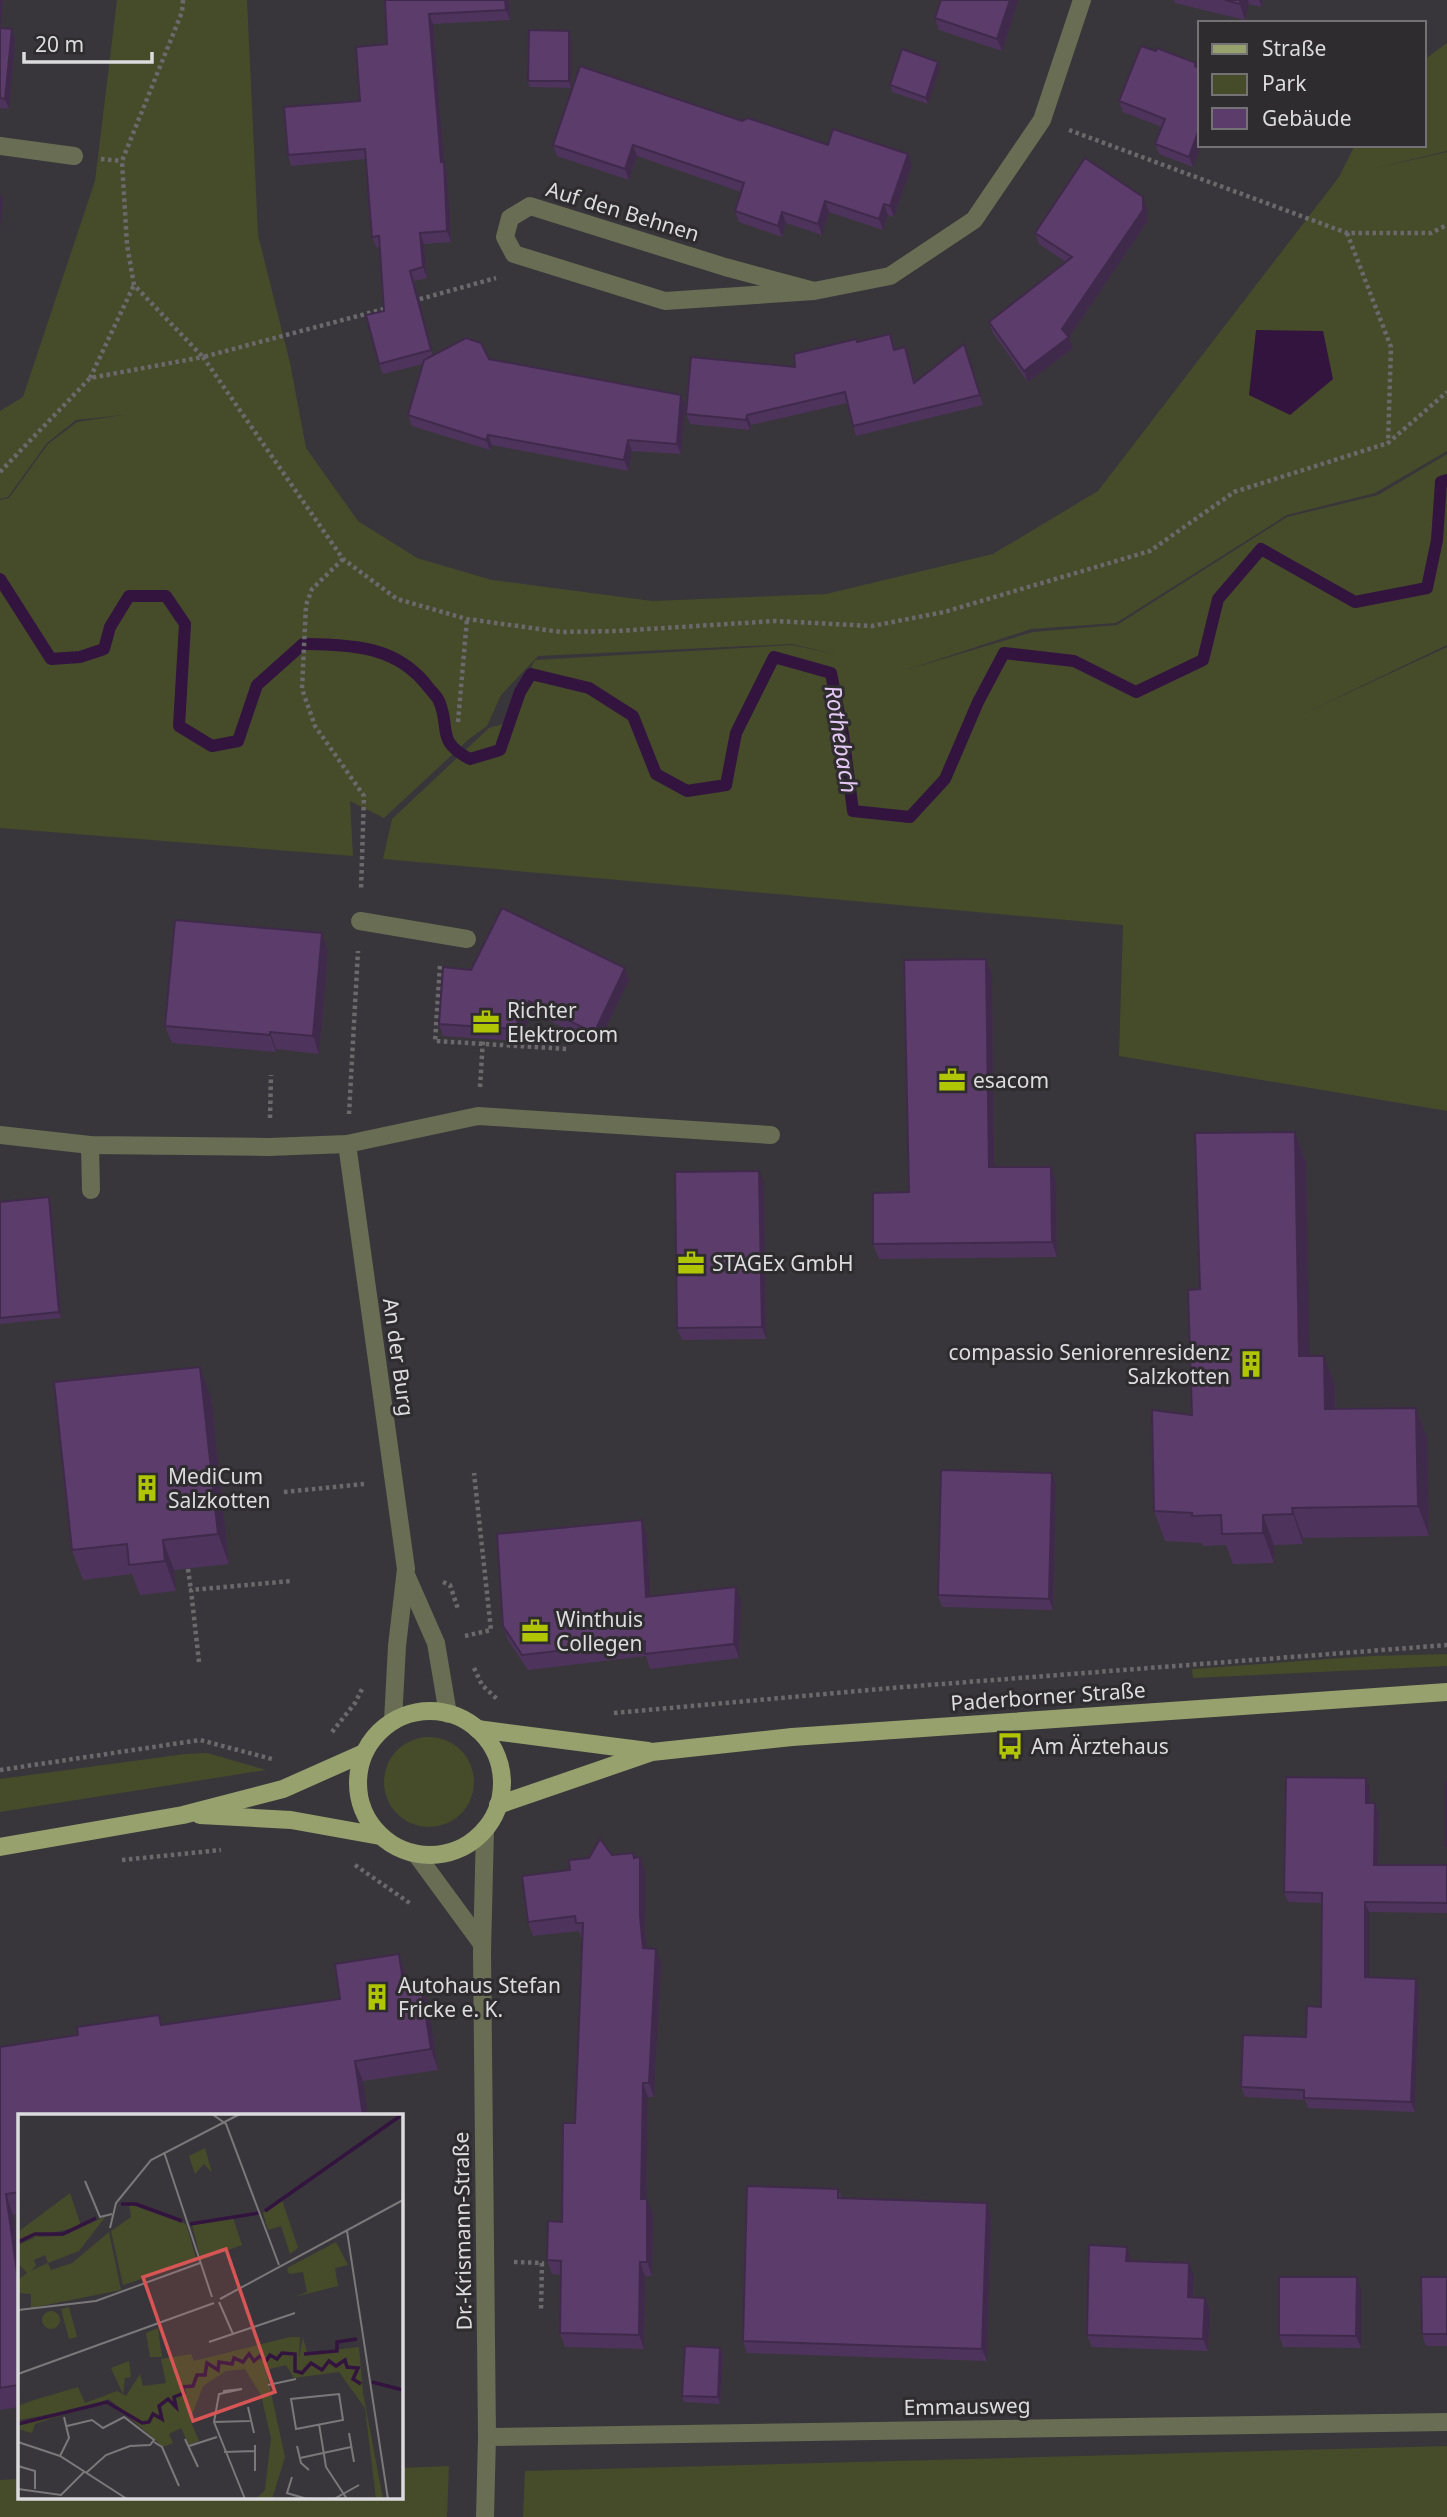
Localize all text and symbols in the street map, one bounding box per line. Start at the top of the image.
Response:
scale bar [24,21,152,65]
legend [1198,21,1426,147]
text: 20 m [35,30,84,58]
text: Straße [1262,34,1326,62]
text: Park [1262,69,1307,97]
text: Gebäude [1262,104,1352,132]
street label: Auf den Behnen [543,174,703,248]
water label: Rothebach [818,683,866,795]
place label: Richter Elektrocom [507,996,618,1048]
office icon: Richter Elektrocom [471,1007,501,1037]
office icon: esacom [937,1065,967,1095]
place label: esacom [973,1066,1049,1094]
office icon: STAGEx GmbH [676,1248,706,1278]
place label: STAGEx GmbH [712,1249,854,1277]
street label: An der Burg [377,1296,421,1418]
place label: compassio Seniorenresidenz Salzkotten [948,1338,1230,1390]
building icon: compassio Seniorenresidenz Salzkotten [1236,1349,1266,1379]
place label: MediCum Salzkotten [168,1462,271,1514]
building icon: MediCum Salzkotten [132,1473,162,1503]
place label: Winthuis Collegen [556,1605,643,1657]
office icon: Winthuis Collegen [520,1616,550,1646]
street label: Paderborner Straße [950,1675,1146,1717]
bus stop icon: Am Ärztehaus [995,1731,1025,1761]
place label: Am Ärztehaus [1031,1732,1169,1760]
place label: Autohaus Stefan Fricke e. K. [398,1971,561,2023]
building icon: Autohaus Stefan Fricke e. K. [362,1982,392,2012]
inset map [18,2114,402,2500]
street label: Dr.-Krismann-Straße [446,2131,478,2331]
street label: Emmausweg [903,2391,1031,2421]

